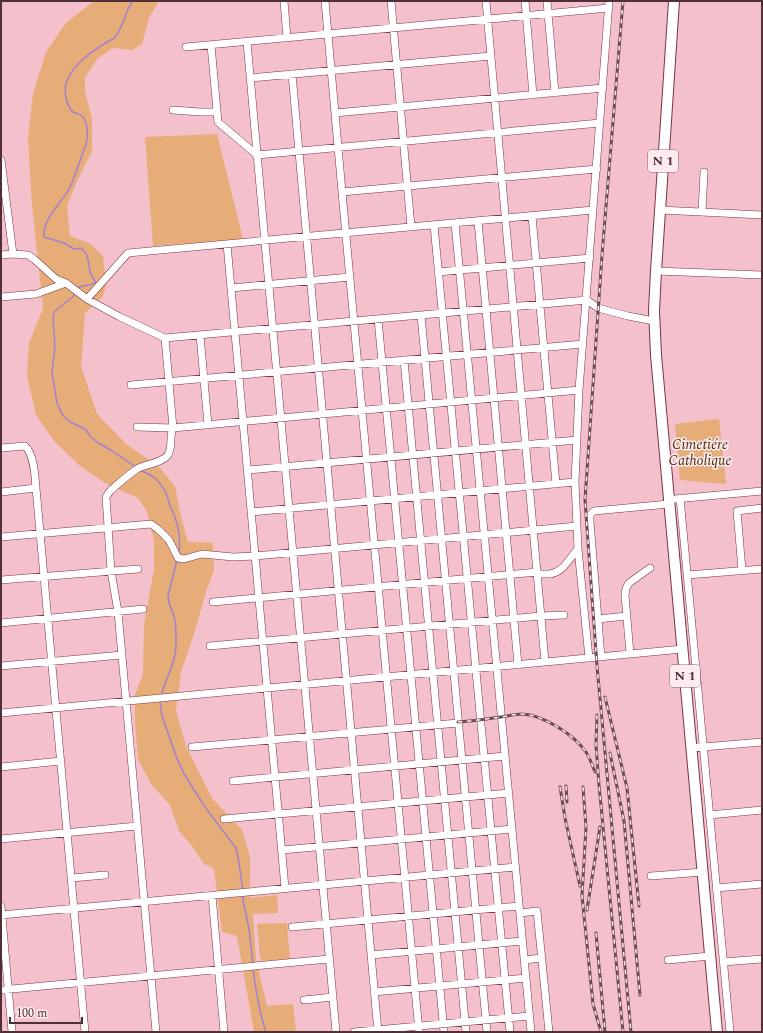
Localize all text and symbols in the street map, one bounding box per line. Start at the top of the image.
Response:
road number: N 1 [648,150,678,172]
park label: Cimetiére Catholique [669,434,731,471]
road number: N 1 [670,665,700,687]
scale bar [10,999,82,1025]
text: 100 m [16,1004,47,1023]

